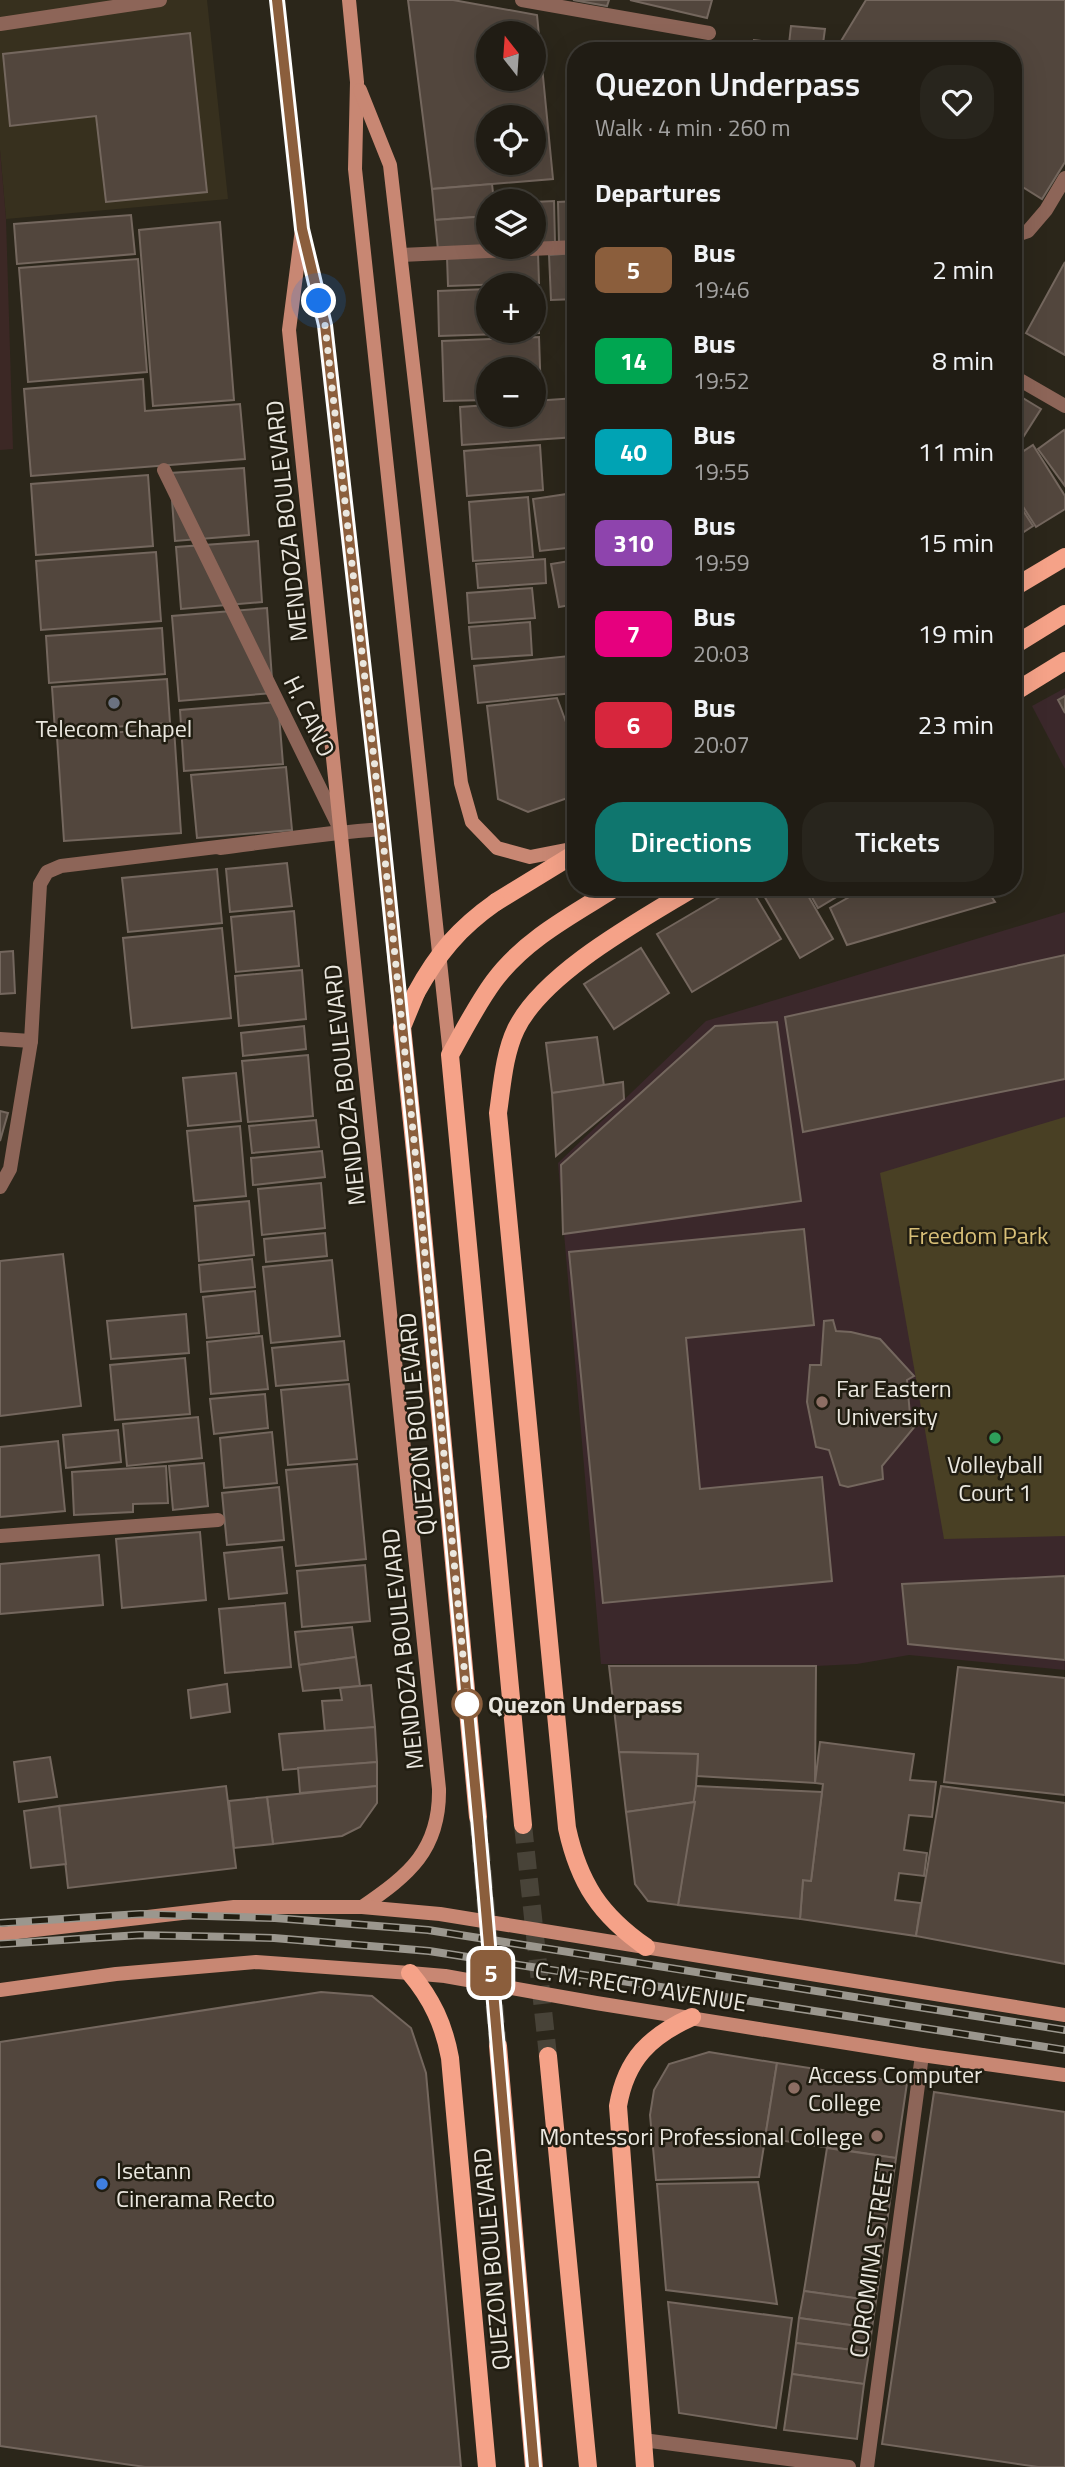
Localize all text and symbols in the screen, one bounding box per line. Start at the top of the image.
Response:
north arrow [476,21,546,91]
map controls [476,21,546,427]
text: Quezon Underpass [595,59,860,109]
button: heart [920,65,994,139]
button: locate [476,105,546,175]
text: Walk · 4 min · 260 m [595,110,791,145]
text: Departures [595,173,721,212]
button: layers [476,189,546,259]
text: Bus [693,233,735,272]
text: 2 min [932,250,994,289]
text: 5 [627,252,640,288]
text: 19:46 [693,272,750,307]
button: + [476,273,546,343]
your location [301,283,336,318]
text: Bus [693,324,735,363]
text: 8 min [932,341,994,380]
text: 14 [620,343,647,379]
button: − [476,357,546,427]
text: 19:52 [693,363,750,398]
street label: MENDOZA BOULEVARD [255,399,317,643]
text: Bus [693,415,735,454]
text: 11 min [918,432,994,471]
text: 40 [620,434,647,470]
text: 19:55 [693,454,750,489]
text: Bus [693,506,735,545]
text: 15 min [918,523,994,562]
text: 310 [613,525,654,561]
text: 19:59 [693,545,750,580]
text: Bus [693,597,735,636]
text: 19 min [918,614,994,653]
text: 7 [627,616,640,652]
text: 20:03 [693,636,750,671]
street label: H. CANO [275,669,345,763]
text: Bus [693,688,735,727]
marker: Telecom Chapel [106,695,122,711]
text: 23 min [918,705,994,744]
text: 6 [627,707,640,743]
place label: Telecom Chapel [36,710,192,746]
text: 20:07 [693,727,750,762]
button: Directions [595,802,788,882]
button: Tickets [802,802,994,882]
street label: MENDOZA BOULEVARD [313,963,375,1207]
park label: Freedom Park [907,1217,1049,1253]
street label: QUEZON BOULEVARD [388,1311,444,1537]
place label: Far Eastern University [836,1370,952,1434]
marker: Far Eastern University [814,1394,830,1410]
marker: Volleyball Court 1 [987,1430,1003,1446]
place label: Volleyball Court 1 [947,1446,1043,1510]
street label: MENDOZA BOULEVARD [371,1527,433,1771]
place label: Quezon Underpass [488,1686,683,1722]
marker: Quezon Underpass [452,1689,482,1719]
line badge: 5 [468,1950,514,1996]
street label: C. M. RECTO AVENUE [532,1951,750,2021]
text: 5 [484,1955,498,1991]
place label: Access Computer College [808,2056,982,2120]
marker: Access Computer College [786,2080,802,2096]
place label: Montessori Professional College [539,2118,863,2154]
marker: Montessori Professional College [869,2128,885,2144]
street label: QUEZON BOULEVARD [463,2146,519,2372]
place label: Isetann Cinerama Recto [116,2152,275,2216]
street label: COROMINA STREET [839,2156,903,2360]
marker: Isetann Cinerama Recto [94,2176,110,2192]

